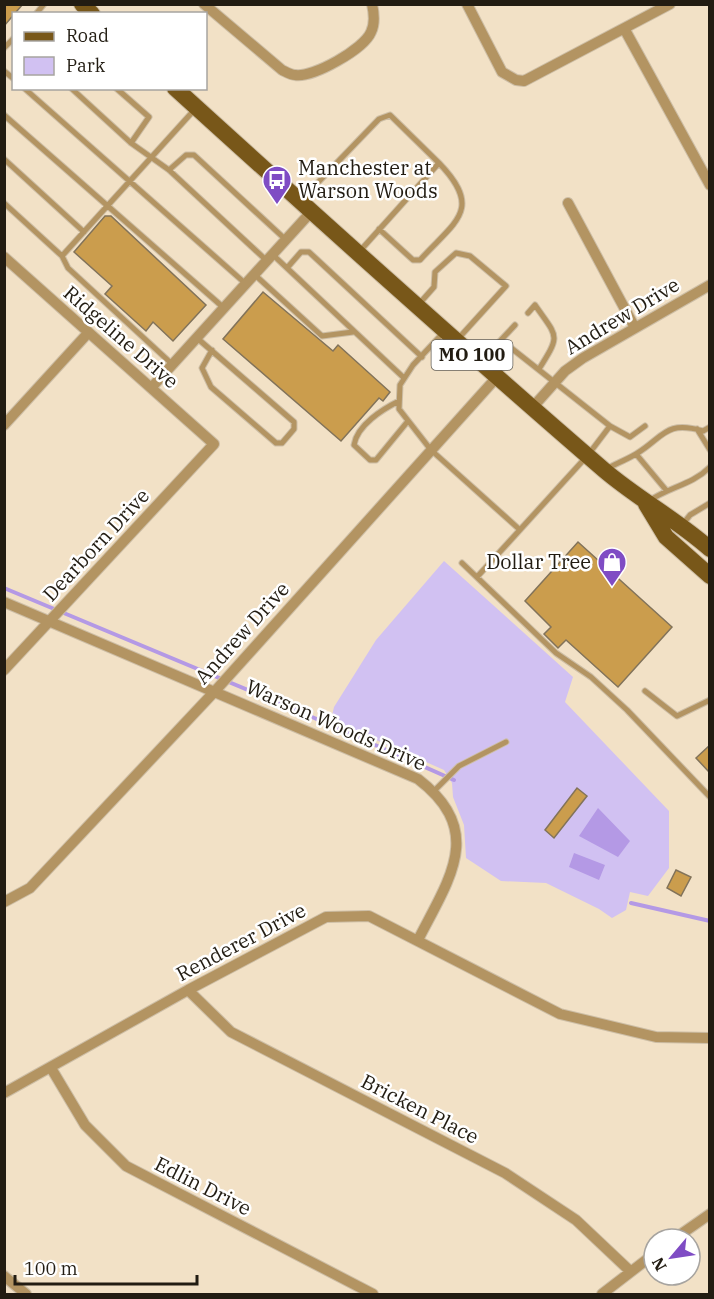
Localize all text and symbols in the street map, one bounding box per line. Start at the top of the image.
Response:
legend [12,12,207,90]
text: Road [66,24,109,47]
text: Park [66,54,106,77]
place label: Manchester at Warson Woods [298,154,438,204]
bus stop icon: Manchester at Warson Woods [261,164,293,206]
street label: Andrew Drive [560,271,684,360]
street label: Ridgeline Drive [58,279,185,394]
road number: MO 100 [432,340,512,370]
street label: Dearborn Drive [36,482,155,607]
shop icon: Dollar Tree [596,546,628,588]
place label: Dollar Tree [486,548,591,575]
street label: Andrew Drive [188,576,295,690]
street label: Warson Woods Drive [242,673,431,777]
street label: Renderer Drive [171,896,310,987]
street label: Bricken Place [357,1067,484,1150]
street label: Edlin Drive [150,1150,256,1221]
north arrow [642,1227,702,1287]
scale bar [15,1248,196,1286]
text: N [647,1254,671,1275]
text: 100 m [24,1257,78,1280]

